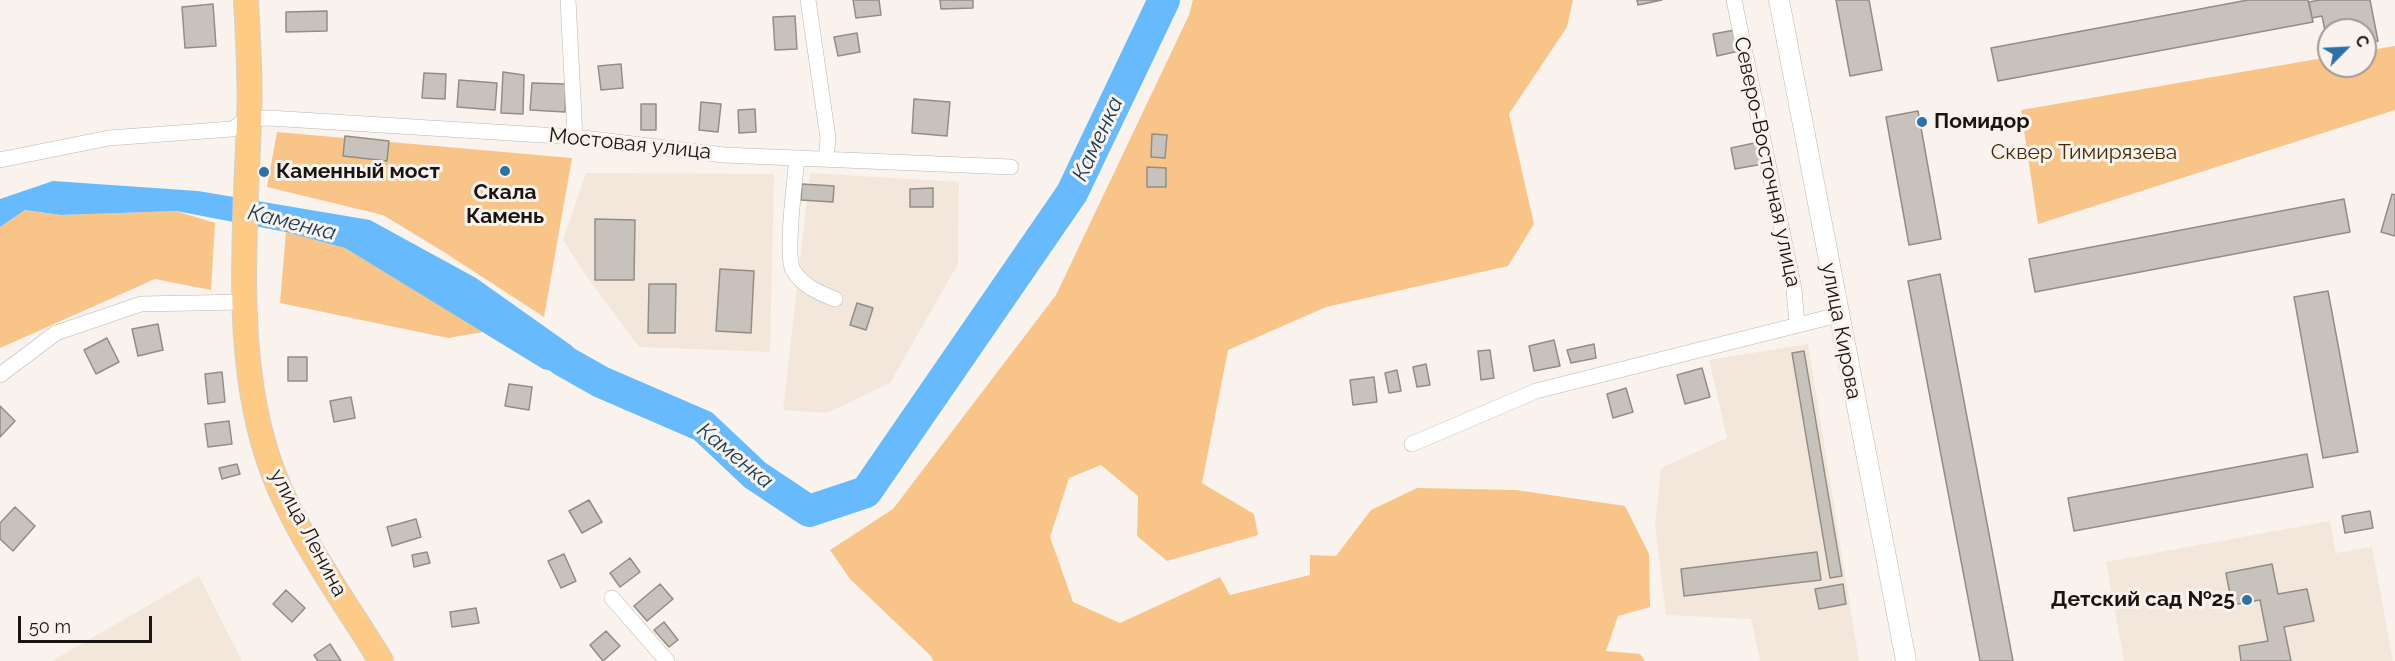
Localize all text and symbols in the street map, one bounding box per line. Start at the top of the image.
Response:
north arrow [2317,18,2377,78]
text: С [2351,32,2373,50]
street label: Северо-Восточная улица [1728,35,1806,289]
water label: Каменка [1067,93,1129,185]
place label: Помидор [1934,109,2030,135]
marker: Помидор [1915,115,1929,129]
street label: Мостовая улица [548,123,712,165]
park label: Сквер Тимирязева [1991,140,2177,166]
place label: Каменный мост [276,159,440,185]
marker: Скала Камень [498,164,512,178]
marker: Каменный мост [257,165,271,179]
place label: Скала Камень [466,180,544,230]
water label: Каменка [245,199,339,247]
street label: улица Кирова [1815,261,1867,401]
water label: Каменка [692,417,778,495]
street label: улица Ленина [264,465,352,601]
place label: Детский сад №25 [2051,587,2235,613]
marker: Детский сад №25 [2240,593,2254,607]
scale bar [21,604,154,642]
text: 50 m [29,616,71,637]

